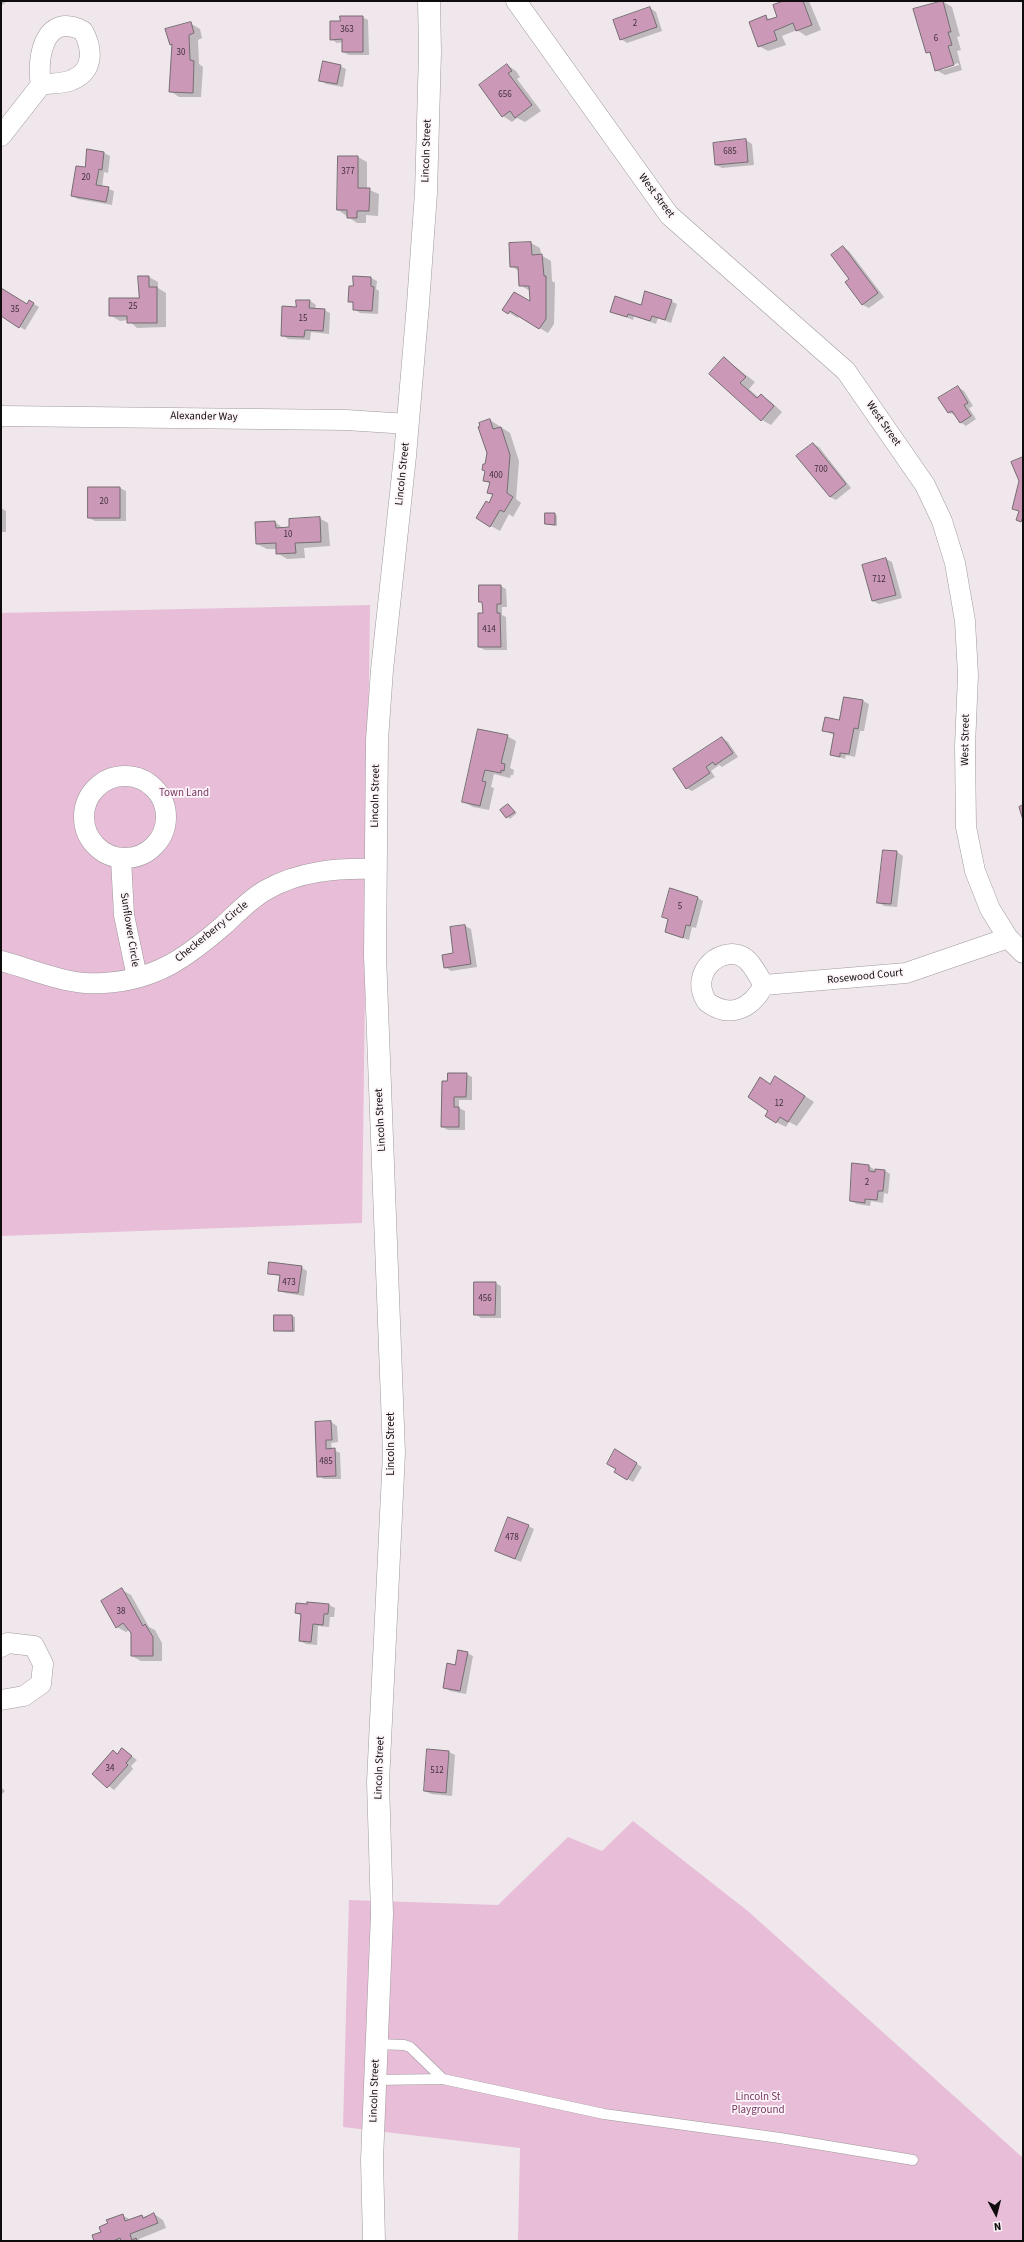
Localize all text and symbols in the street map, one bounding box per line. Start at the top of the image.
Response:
house number: 2 [633,19,637,29]
house number: 363 [340,25,354,35]
house number: 6 [934,34,938,44]
house number: 30 [177,48,185,58]
house number: 656 [498,90,512,100]
street label: Lincoln Street [419,119,435,183]
house number: 685 [723,147,737,157]
house number: 377 [341,167,355,177]
street label: West Street [635,171,677,221]
house number: 20 [82,173,90,183]
house number: 25 [129,302,137,312]
house number: 35 [11,305,19,315]
house number: 15 [299,314,307,324]
street label: West Street [863,399,903,449]
street label: Alexander Way [170,410,238,424]
street label: Lincoln Street [393,442,413,506]
house number: 700 [814,465,828,475]
house number: 400 [489,471,503,481]
house number: 20 [100,497,108,507]
house number: 10 [284,530,292,540]
house number: 712 [872,575,886,585]
house number: 414 [482,625,496,635]
street label: West Street [959,714,973,766]
street label: Lincoln Street [369,764,383,828]
park label: Town Land [159,787,209,801]
street label: Sunflower Circle [117,892,141,968]
street label: Checkerberry Circle [173,899,251,965]
house number: 5 [678,902,682,912]
street label: Rosewood Court [826,966,904,988]
street label: Lincoln Street [373,1088,389,1152]
house number: 12 [775,1099,783,1109]
house number: 2 [865,1178,869,1188]
house number: 473 [282,1278,296,1288]
house number: 456 [478,1294,492,1304]
street label: Lincoln Street [385,1412,399,1476]
house number: 485 [319,1457,333,1467]
house number: 478 [505,1533,519,1543]
house number: 38 [117,1607,125,1617]
street label: Lincoln Street [372,1736,388,1800]
house number: 34 [106,1764,114,1774]
house number: 512 [430,1766,444,1776]
street label: Lincoln Street [367,2059,383,2123]
park label: Lincoln St Playground [731,2091,785,2117]
north arrow [976,2194,1016,2234]
text: N [993,2219,1002,2234]

